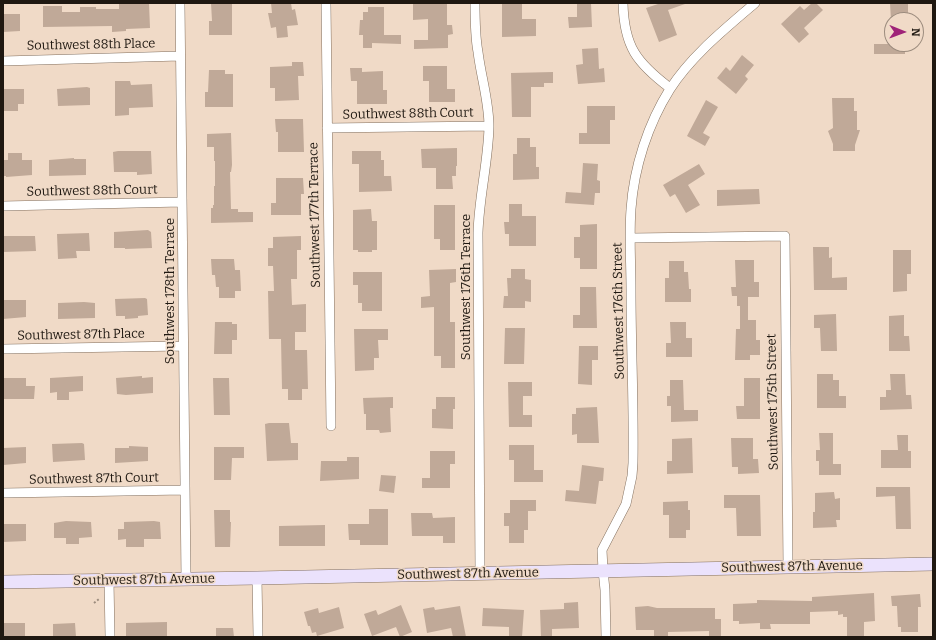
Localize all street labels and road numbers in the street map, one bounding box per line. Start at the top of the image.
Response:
street label: Southwest 88th Place [26,36,156,54]
street label: Southwest 88th Court [342,105,474,123]
street label: Southwest 177th Terrace [306,142,324,288]
street label: Southwest 88th Court [26,182,158,200]
street label: Southwest 176th Terrace [458,214,474,360]
street label: Southwest 178th Terrace [162,218,178,364]
street label: Southwest 176th Street [610,242,628,380]
street label: Southwest 87th Place [17,326,145,344]
street label: Southwest 175th Street [764,334,782,470]
street label: Southwest 87th Court [29,470,159,488]
street label: Southwest 87th Avenue [721,558,863,576]
street label: Southwest 87th Avenue [397,565,539,583]
street label: Southwest 87th Avenue [73,571,215,589]

